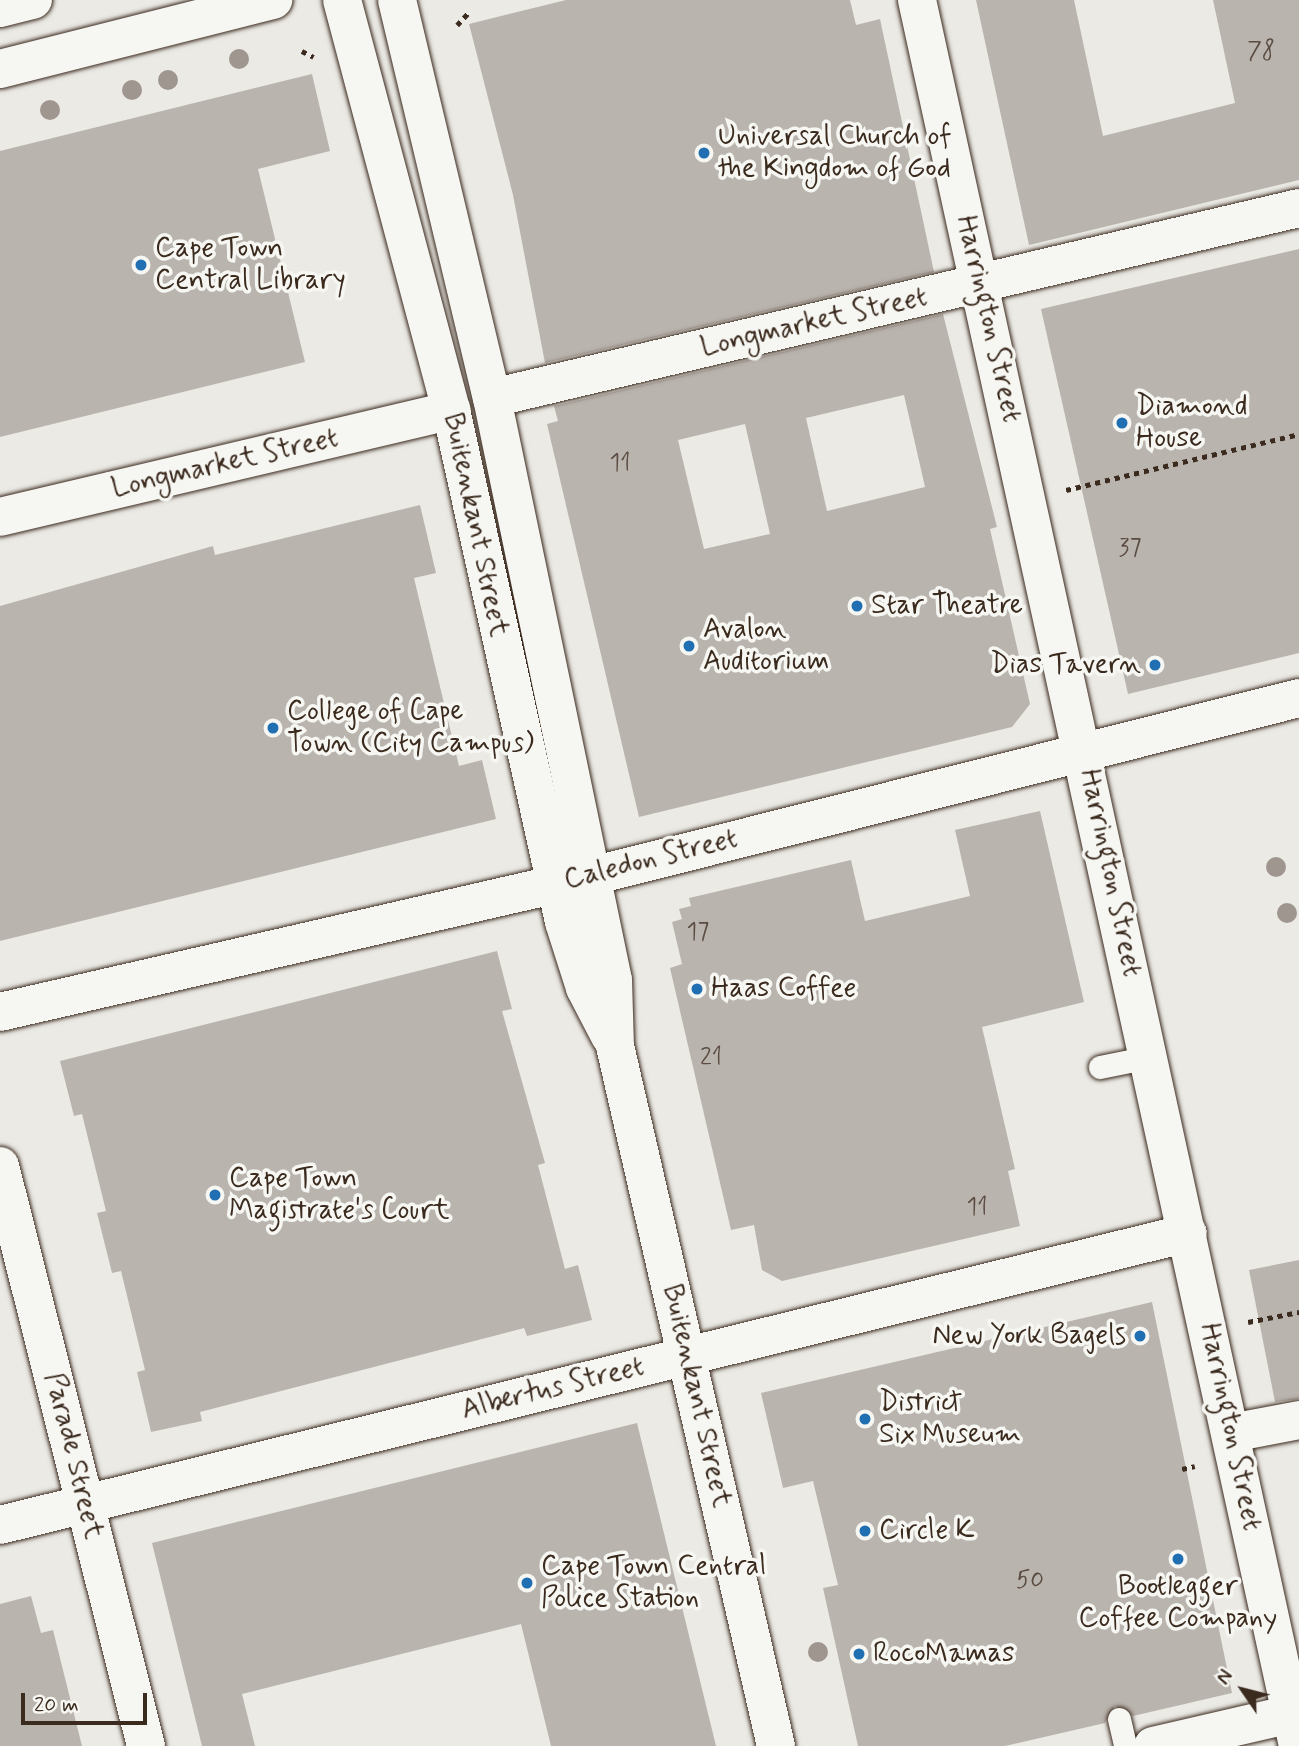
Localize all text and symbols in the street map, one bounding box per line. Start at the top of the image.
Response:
house number: 78 [1247,38,1275,66]
place label: Universal Church of the Kingdom of God [718,120,958,186]
marker: Universal Church of the Kingdom of God [696,145,712,161]
street label: Harrington Street [947,210,1029,428]
place label: Cape Town Central Library [155,232,349,298]
marker: Cape Town Central Library [133,257,149,273]
street label: Longmarket Street [695,280,933,366]
place label: Diamond House [1136,390,1248,456]
street label: Buitenkant Street [435,410,515,640]
marker: Diamond House [1114,415,1130,431]
street label: Longmarket Street [106,421,344,507]
house number: 11 [609,450,631,478]
house number: 37 [1119,535,1141,563]
place label: Star Theatre [871,589,1023,623]
marker: Star Theatre [849,598,865,614]
place label: Avalon Auditorium [703,613,829,679]
marker: Avalon Auditorium [681,638,697,654]
place label: Dias Tavern [1002,648,1141,682]
marker: Dias Tavern [1147,657,1163,673]
place label: College of Cape Town (City Campus) [287,695,534,761]
marker: College of Cape Town (City Campus) [265,720,281,736]
street label: Harrington Street [1071,764,1149,982]
street label: Caledon Street [559,822,743,898]
house number: 17 [687,919,709,947]
place label: Haas Coffee [711,972,858,1006]
marker: Haas Coffee [689,981,705,997]
house number: 21 [700,1044,722,1072]
place label: Cape Town Magistrate's Court [229,1162,448,1228]
marker: Cape Town Magistrate's Court [207,1187,223,1203]
house number: 11 [966,1194,988,1222]
street label: Buitenkant Street [654,1281,738,1511]
street label: Harrington Street [1191,1318,1269,1536]
place label: New York Bagels [931,1319,1126,1353]
marker: New York Bagels [1132,1328,1148,1344]
street label: Albertus Street [456,1350,650,1428]
street label: Parade Street [36,1369,110,1543]
place label: District Six Museum [879,1386,1032,1452]
marker: District Six Museum [857,1411,873,1427]
place label: Circle K [879,1514,976,1548]
marker: Circle K [857,1523,873,1539]
place label: Cape Town Central Police Station [541,1550,775,1616]
marker: Bootlegger Coffee Company [1170,1551,1186,1567]
house number: 50 [1016,1567,1044,1595]
place label: Bootlegger Coffee Company [1079,1570,1277,1636]
marker: Cape Town Central Police Station [519,1575,535,1591]
place label: RocoMamas [873,1637,1014,1671]
marker: RocoMamas [851,1646,867,1662]
north arrow [1208,1655,1278,1725]
text: N [1212,1665,1239,1690]
scale bar [24,1680,150,1724]
text: 20 m [34,1691,79,1719]

